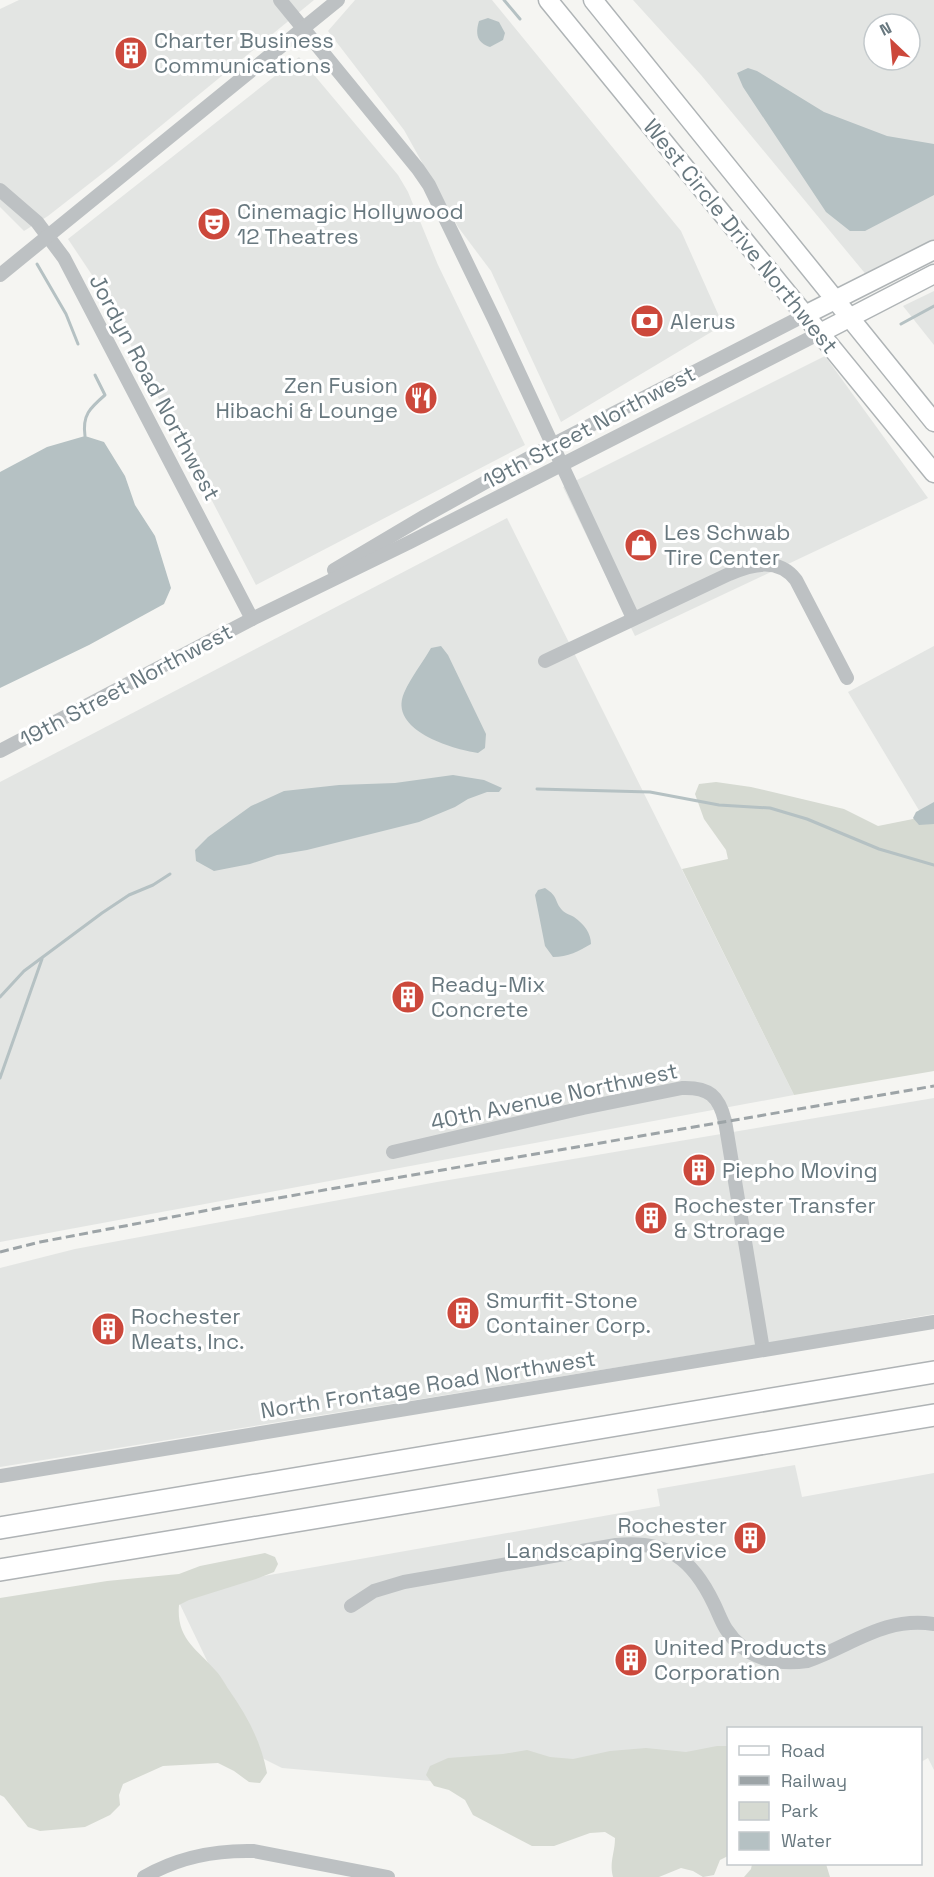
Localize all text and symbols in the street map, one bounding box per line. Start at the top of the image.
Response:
north arrow [862,12,922,72]
text: N [876,17,895,41]
place label: Charter Business Communications [154,26,334,79]
building icon: Charter Business Communications [113,35,149,71]
street label: West Circle Drive Northwest [638,113,844,359]
place label: Cinemagic Hollywood 12 Theatres [237,197,464,250]
theatre icon: Cinemagic Hollywood 12 Theatres [196,206,232,242]
street label: Jordyn Road Northwest [83,269,227,505]
bank icon: Alerus [629,303,665,339]
place label: Alerus [670,307,736,335]
street label: 19th Street Northwest [478,359,700,495]
place label: Zen Fusion Hibachi & Lounge [215,371,398,424]
restaurant icon: Zen Fusion Hibachi & Lounge [403,380,439,416]
place label: Les Schwab Tire Center [664,518,790,571]
shop icon: Les Schwab Tire Center [623,527,659,563]
street label: 19th Street Northwest [15,617,237,753]
place label: Ready-Mix Concrete [431,970,545,1023]
building icon: Ready-Mix Concrete [390,979,426,1015]
street label: 40th Avenue Northwest [428,1056,680,1136]
building icon: Piepho Moving [681,1152,717,1188]
place label: Piepho Moving [722,1156,878,1184]
place label: Rochester Transfer & Strorage [674,1191,876,1244]
building icon: Rochester Transfer & Strorage [633,1200,669,1236]
place label: Smurfit-Stone Container Corp. [486,1286,651,1339]
building icon: Smurfit-Stone Container Corp. [445,1295,481,1331]
place label: Rochester Meats, Inc. [131,1302,245,1355]
building icon: Rochester Meats, Inc. [90,1311,126,1347]
street label: North Frontage Road Northwest [258,1344,598,1424]
place label: Rochester Landscaping Service [506,1511,727,1564]
building icon: Rochester Landscaping Service [732,1520,768,1556]
place label: United Products Corporation [654,1633,827,1686]
building icon: United Products Corporation [613,1642,649,1678]
legend [727,1727,922,1865]
text: Road [781,1739,825,1762]
text: Railway [781,1769,847,1792]
text: Park [781,1799,819,1822]
text: Water [781,1829,832,1852]

